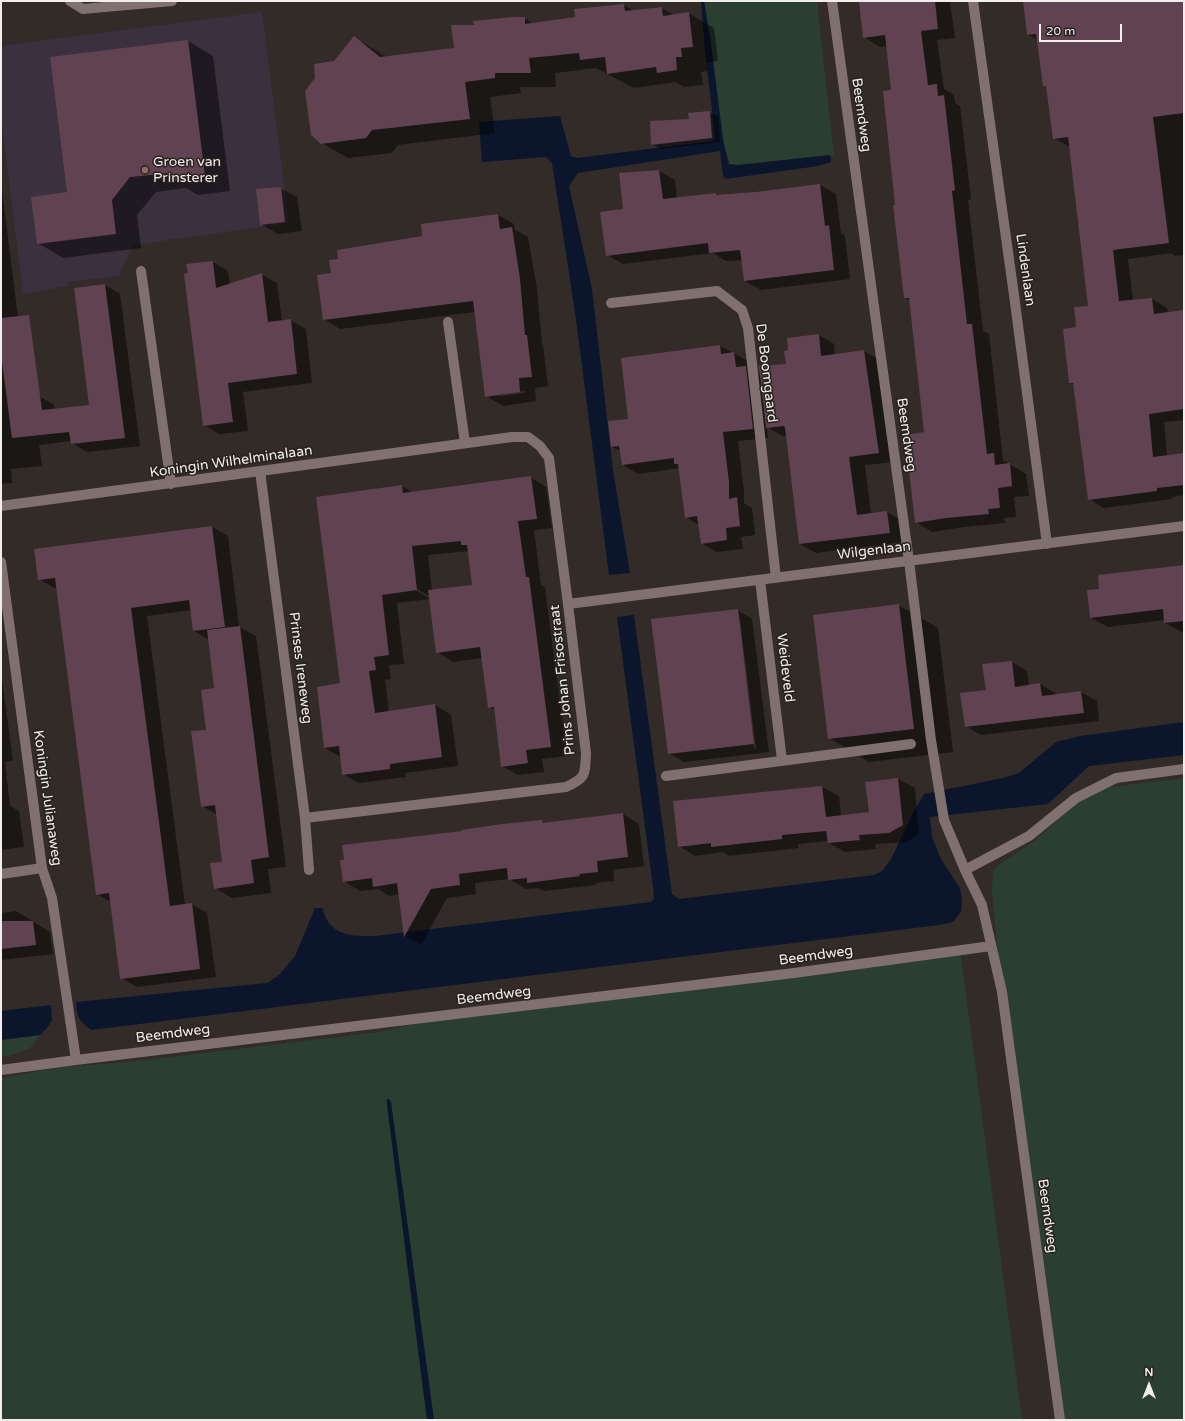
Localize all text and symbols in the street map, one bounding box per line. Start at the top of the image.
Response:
scale bar [1041,16,1124,42]
text: 20 m [1046,24,1075,38]
street label: Beemdweg [847,77,875,153]
place label: Groen van Prinsterer [153,154,221,186]
marker: Groen van Prinsterer [140,165,150,175]
street label: Lindenlaan [1012,233,1038,307]
street label: De Boomgaard [752,322,780,424]
street label: Beemdweg [892,397,920,473]
street label: Koningin Wilhelminalaan [148,442,314,482]
street label: Wilgenlaan [836,538,912,564]
street label: Prins Johan Frisostraat [547,604,579,756]
street label: Prinses Ireneweg [285,611,315,725]
street label: Weideveld [772,633,798,703]
street label: Koningin Julianaweg [29,729,65,867]
street label: Beemdweg [778,942,854,970]
street label: Beemdweg [456,983,532,1009]
street label: Beemdweg [135,1021,211,1047]
street label: Beemdweg [1033,1178,1061,1254]
north arrow [1129,1365,1169,1405]
text: N [1145,1366,1153,1379]

